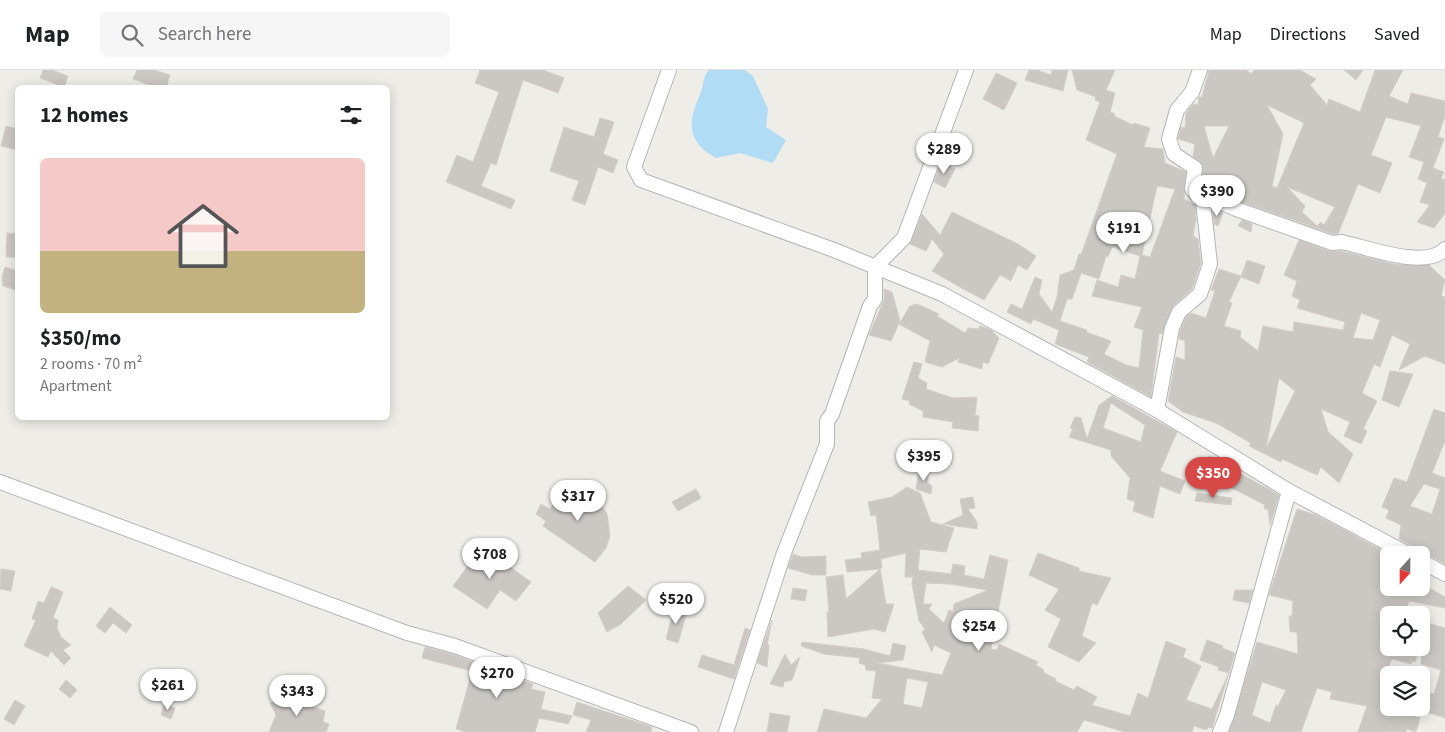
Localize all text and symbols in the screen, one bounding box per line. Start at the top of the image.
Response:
search box [100,12,450,57]
text: Map [25,17,70,52]
icon: search [118,21,146,49]
text: Search here [158,21,251,48]
text: Map [1210,22,1242,47]
text: Directions [1270,22,1346,47]
text: Saved [1374,22,1420,47]
text: 12 homes [40,100,128,130]
icon: filters [337,101,365,129]
pin: $289 [914,132,974,175]
text: $289 [927,138,961,160]
pin: $390 [1187,174,1247,217]
text: $390 [1200,180,1234,202]
icon: home [158,191,248,281]
pin: $191 [1094,212,1154,254]
text: $191 [1107,217,1141,239]
text: $350/mo [40,323,121,353]
text: 2 rooms · 70 m² [40,353,142,375]
text: Apartment [40,375,112,397]
pin: $395 [894,440,954,482]
text: $395 [907,445,941,467]
pin: $350 [1183,456,1243,499]
text: $350 [1196,462,1230,484]
pin: $317 [548,480,608,522]
text: $317 [561,485,595,507]
pin: $708 [460,538,520,580]
text: $708 [473,543,507,565]
north arrow [1380,546,1430,596]
map controls [1380,546,1430,716]
pin: $520 [646,582,706,625]
text: $520 [659,588,693,610]
button: locate [1380,606,1430,656]
pin: $254 [949,610,1009,652]
text: $254 [962,615,996,637]
pin: $270 [467,656,527,699]
text: $270 [480,662,514,684]
button: layers [1380,666,1430,716]
pin: $261 [138,668,198,711]
text: $261 [151,674,185,696]
pin: $343 [267,674,327,717]
text: $343 [280,680,314,702]

